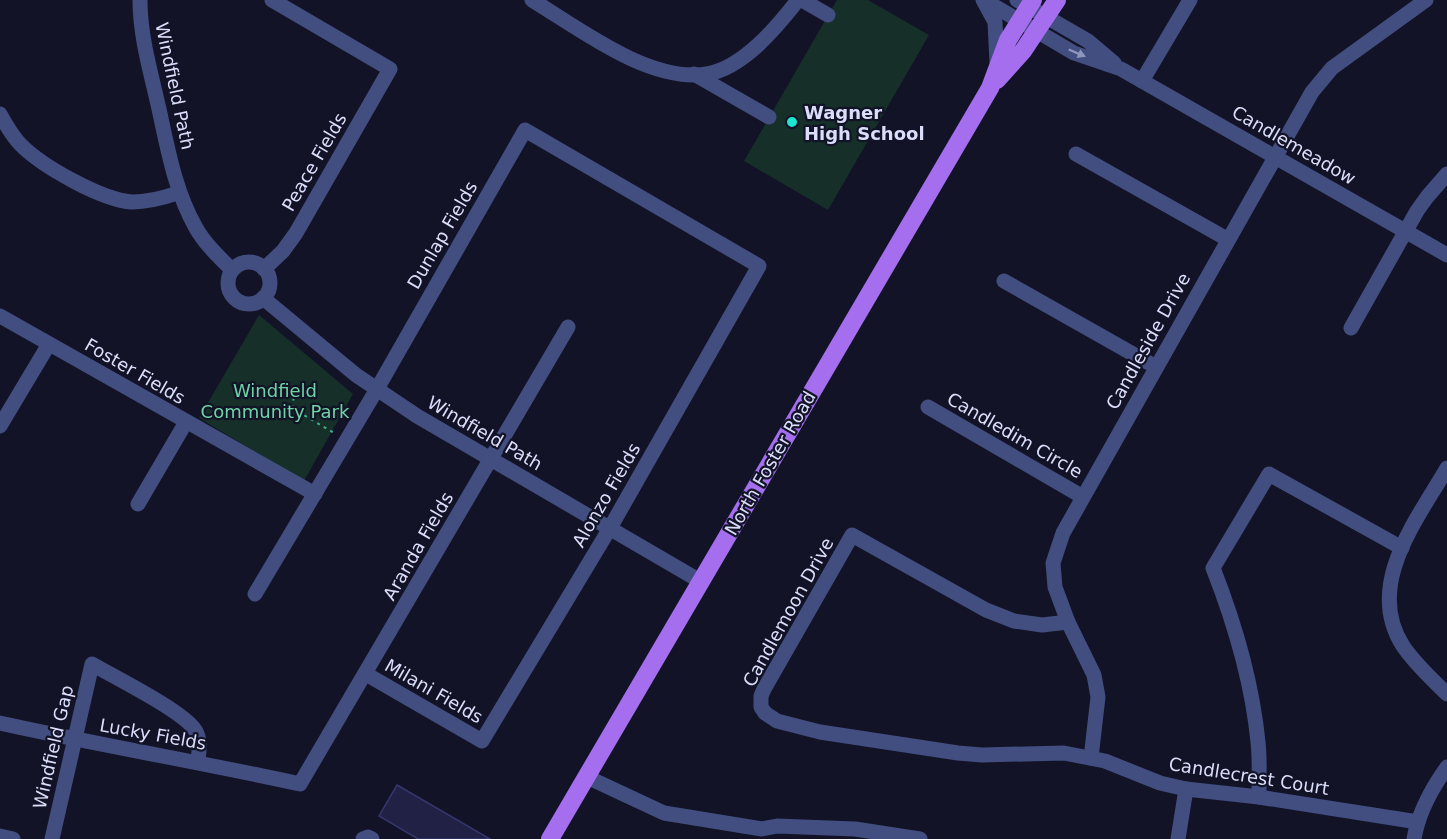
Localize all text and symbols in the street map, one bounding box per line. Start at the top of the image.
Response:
street label: Windfield Path [151,21,199,151]
one-way arrow [1069,48,1087,58]
street label: Candlemeadow [1228,101,1360,189]
place label: Wagner High School [804,102,925,144]
street label: Peace Fields [277,109,351,215]
marker: Wagner High School [785,115,799,129]
street label: Dunlap Fields [403,177,481,293]
street label: Candleside Drive [1102,269,1194,413]
street label: Foster Fields [81,334,189,408]
park label: Windfield Community Park [201,380,350,422]
street label: North Foster Road [720,387,820,539]
street label: Candledim Circle [944,388,1086,482]
street label: Windfield Path [424,392,546,474]
street label: Alonzo Fields [568,439,644,551]
street label: Aranda Fields [379,488,457,604]
street label: Candlemoon Drive [738,534,838,690]
street label: Milani Fields [381,655,487,727]
street label: Windfield Gap [29,683,77,811]
street label: Lucky Fields [98,714,208,754]
street label: Candlecrest Court [1167,753,1331,799]

